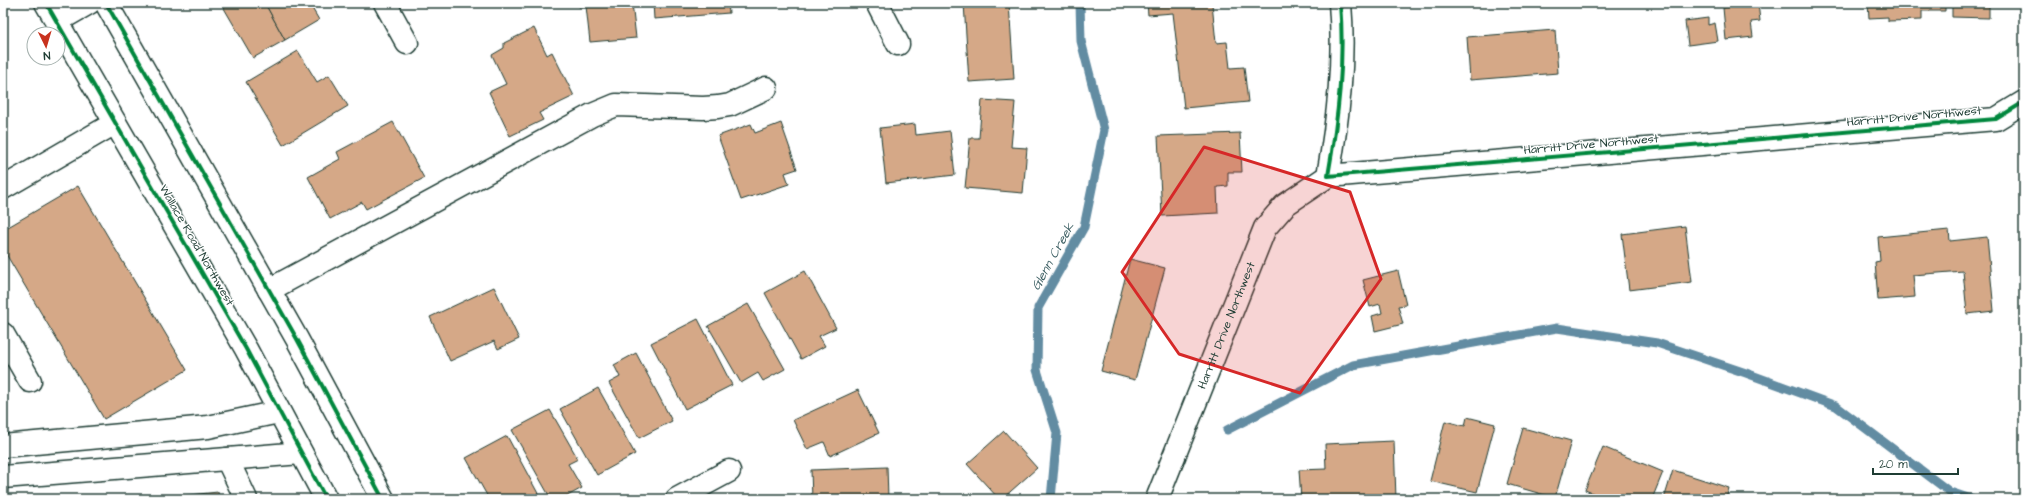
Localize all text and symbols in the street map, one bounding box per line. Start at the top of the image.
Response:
north arrow [26,26,66,66]
text: N [43,48,51,63]
street label: Harritt Drive Northwest [1846,102,1982,131]
street label: Harritt Drive Northwest [1523,130,1659,159]
street label: Wallace Road Northwest [155,182,238,309]
water label: Glenn Creek [1027,219,1079,294]
street label: Harritt Drive Northwest [1194,259,1260,392]
scale bar [1873,450,1958,476]
text: 20 m [1879,456,1908,473]

